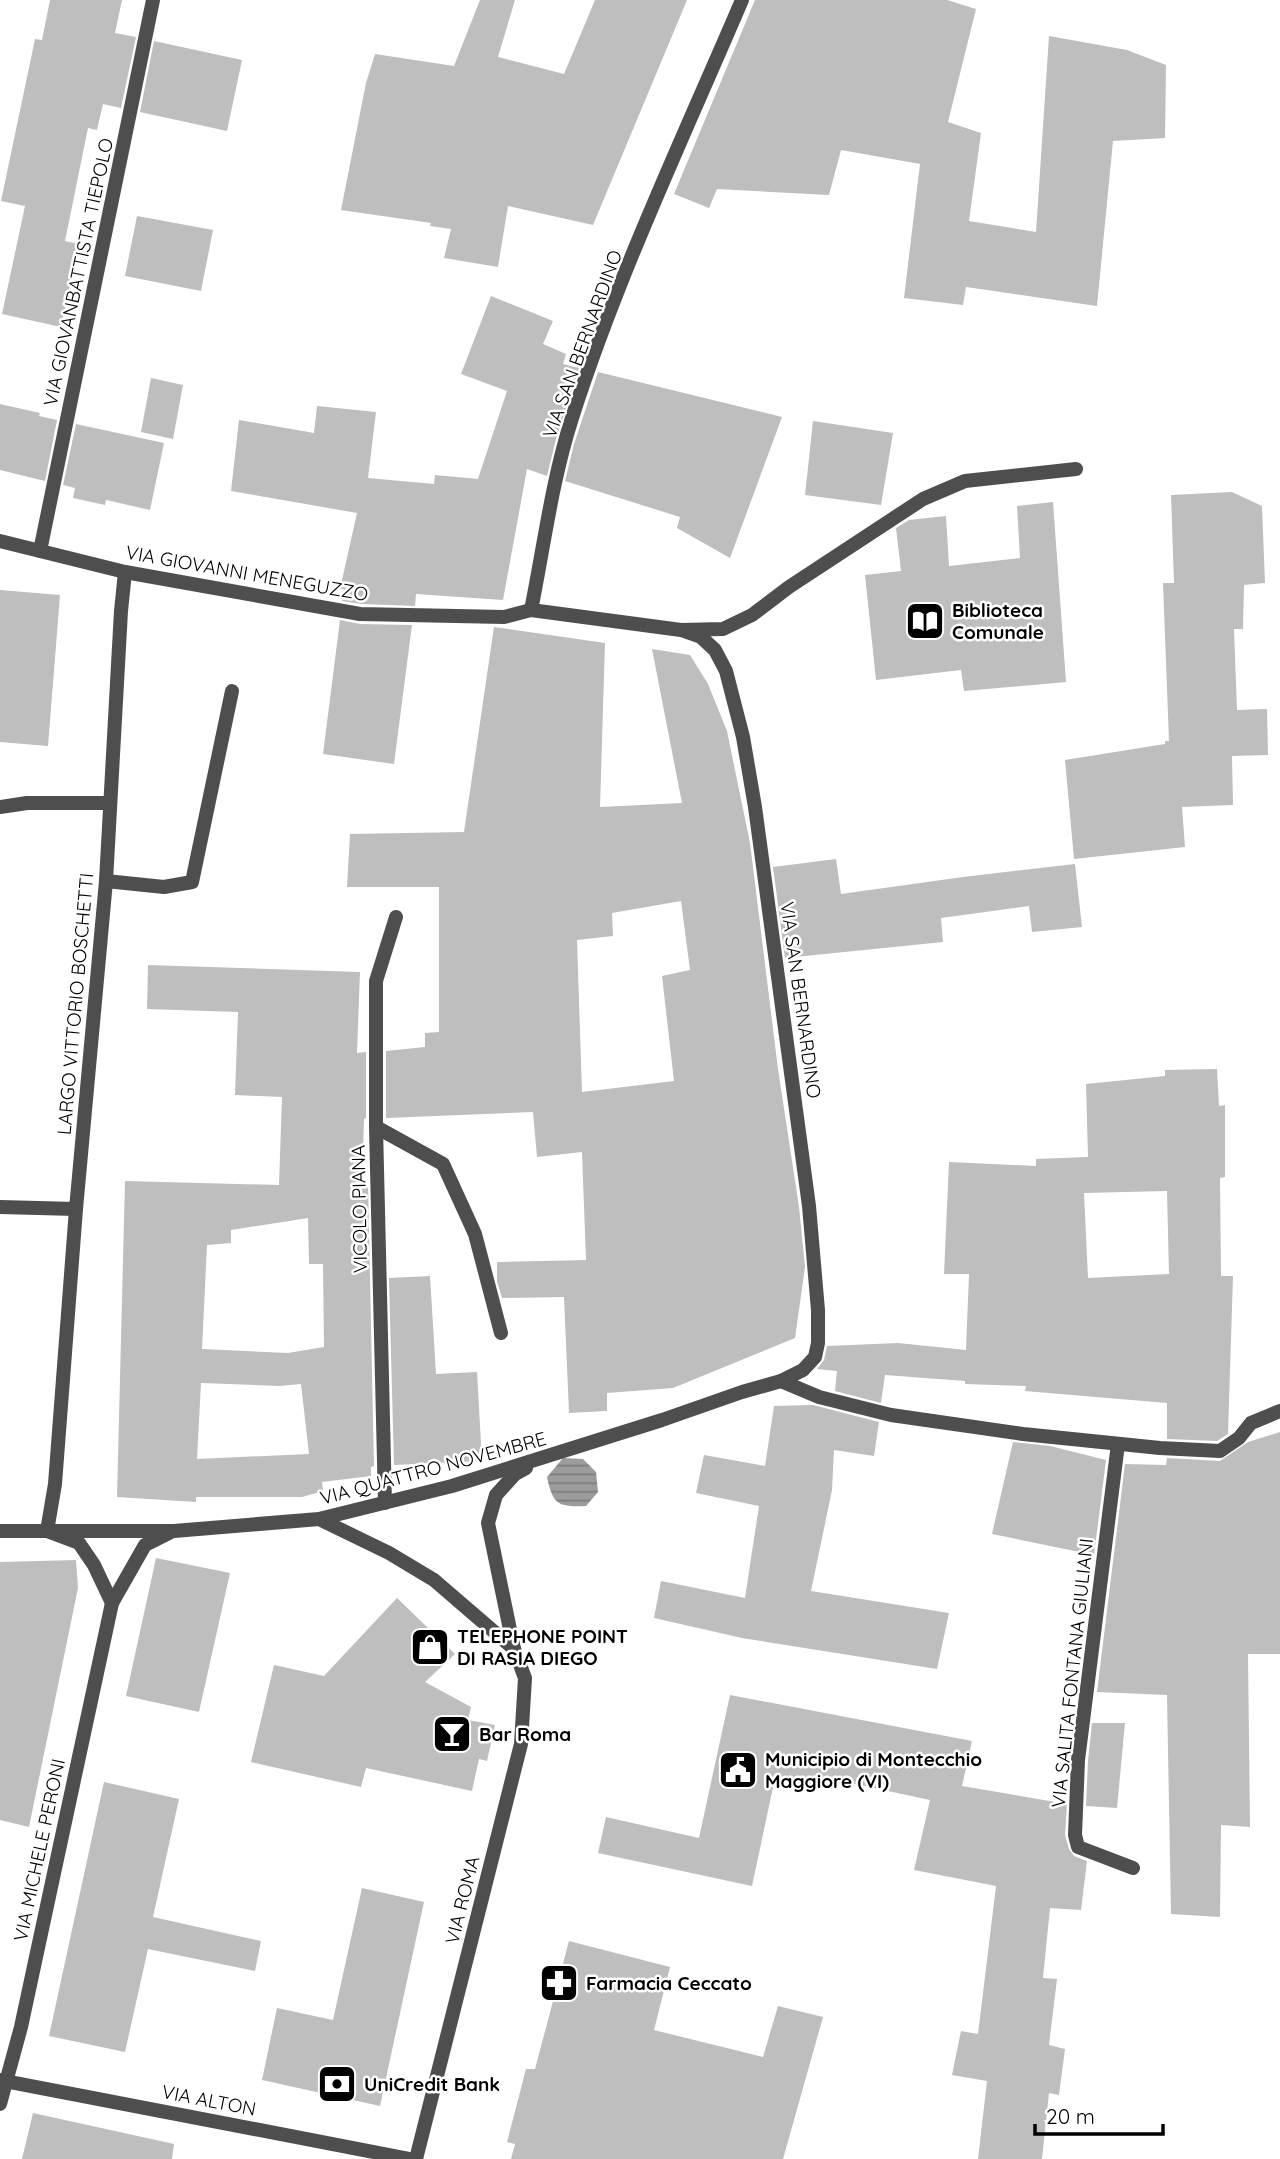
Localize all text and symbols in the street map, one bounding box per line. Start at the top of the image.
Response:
street label: VIA GIOVANBATTISTA TIEPOLO [38,136,118,408]
street label: VIA SAN BERNARDINO [537,247,627,441]
street label: VIA GIOVANNI MENEGUZZO [124,540,370,606]
place label: Biblioteca Comunale [952,598,1044,644]
library icon: Biblioteca Comunale [904,600,946,642]
street label: LARGO VITTORIO BOSCHETTI [52,872,98,1136]
street label: VIA SAN BERNARDINO [775,900,827,1100]
street label: VICOLO PIANA [346,1145,372,1273]
street label: VIA QUATTRO NOVEMBRE [317,1426,549,1510]
street label: VIA SALITA FONTANA GIULIANI [1046,1537,1098,1809]
place label: TELEPHONE POINT DI RASIA DIEGO [457,1624,628,1670]
shop icon: TELEPHONE POINT DI RASIA DIEGO [409,1626,451,1668]
bar icon: Bar Roma [431,1713,473,1755]
place label: Bar Roma [479,1722,571,1746]
place label: Municipio di Montecchio Maggiore (VI) [765,1747,982,1793]
public building icon: Municipio di Montecchio Maggiore (VI) [717,1749,759,1791]
street label: VIA MICHELE PERONI [8,1756,70,1944]
street label: VIA ROMA [439,1853,485,1947]
pharmacy icon: Farmacia Ceccato [538,1962,580,2004]
place label: Farmacia Ceccato [586,1971,752,1995]
bank icon: UniCredit Bank [316,2063,358,2105]
place label: UniCredit Bank [364,2072,500,2096]
street label: VIA ALTON [160,2079,258,2121]
scale bar [1035,2092,1163,2136]
text: 20 m [1046,2103,1095,2129]

